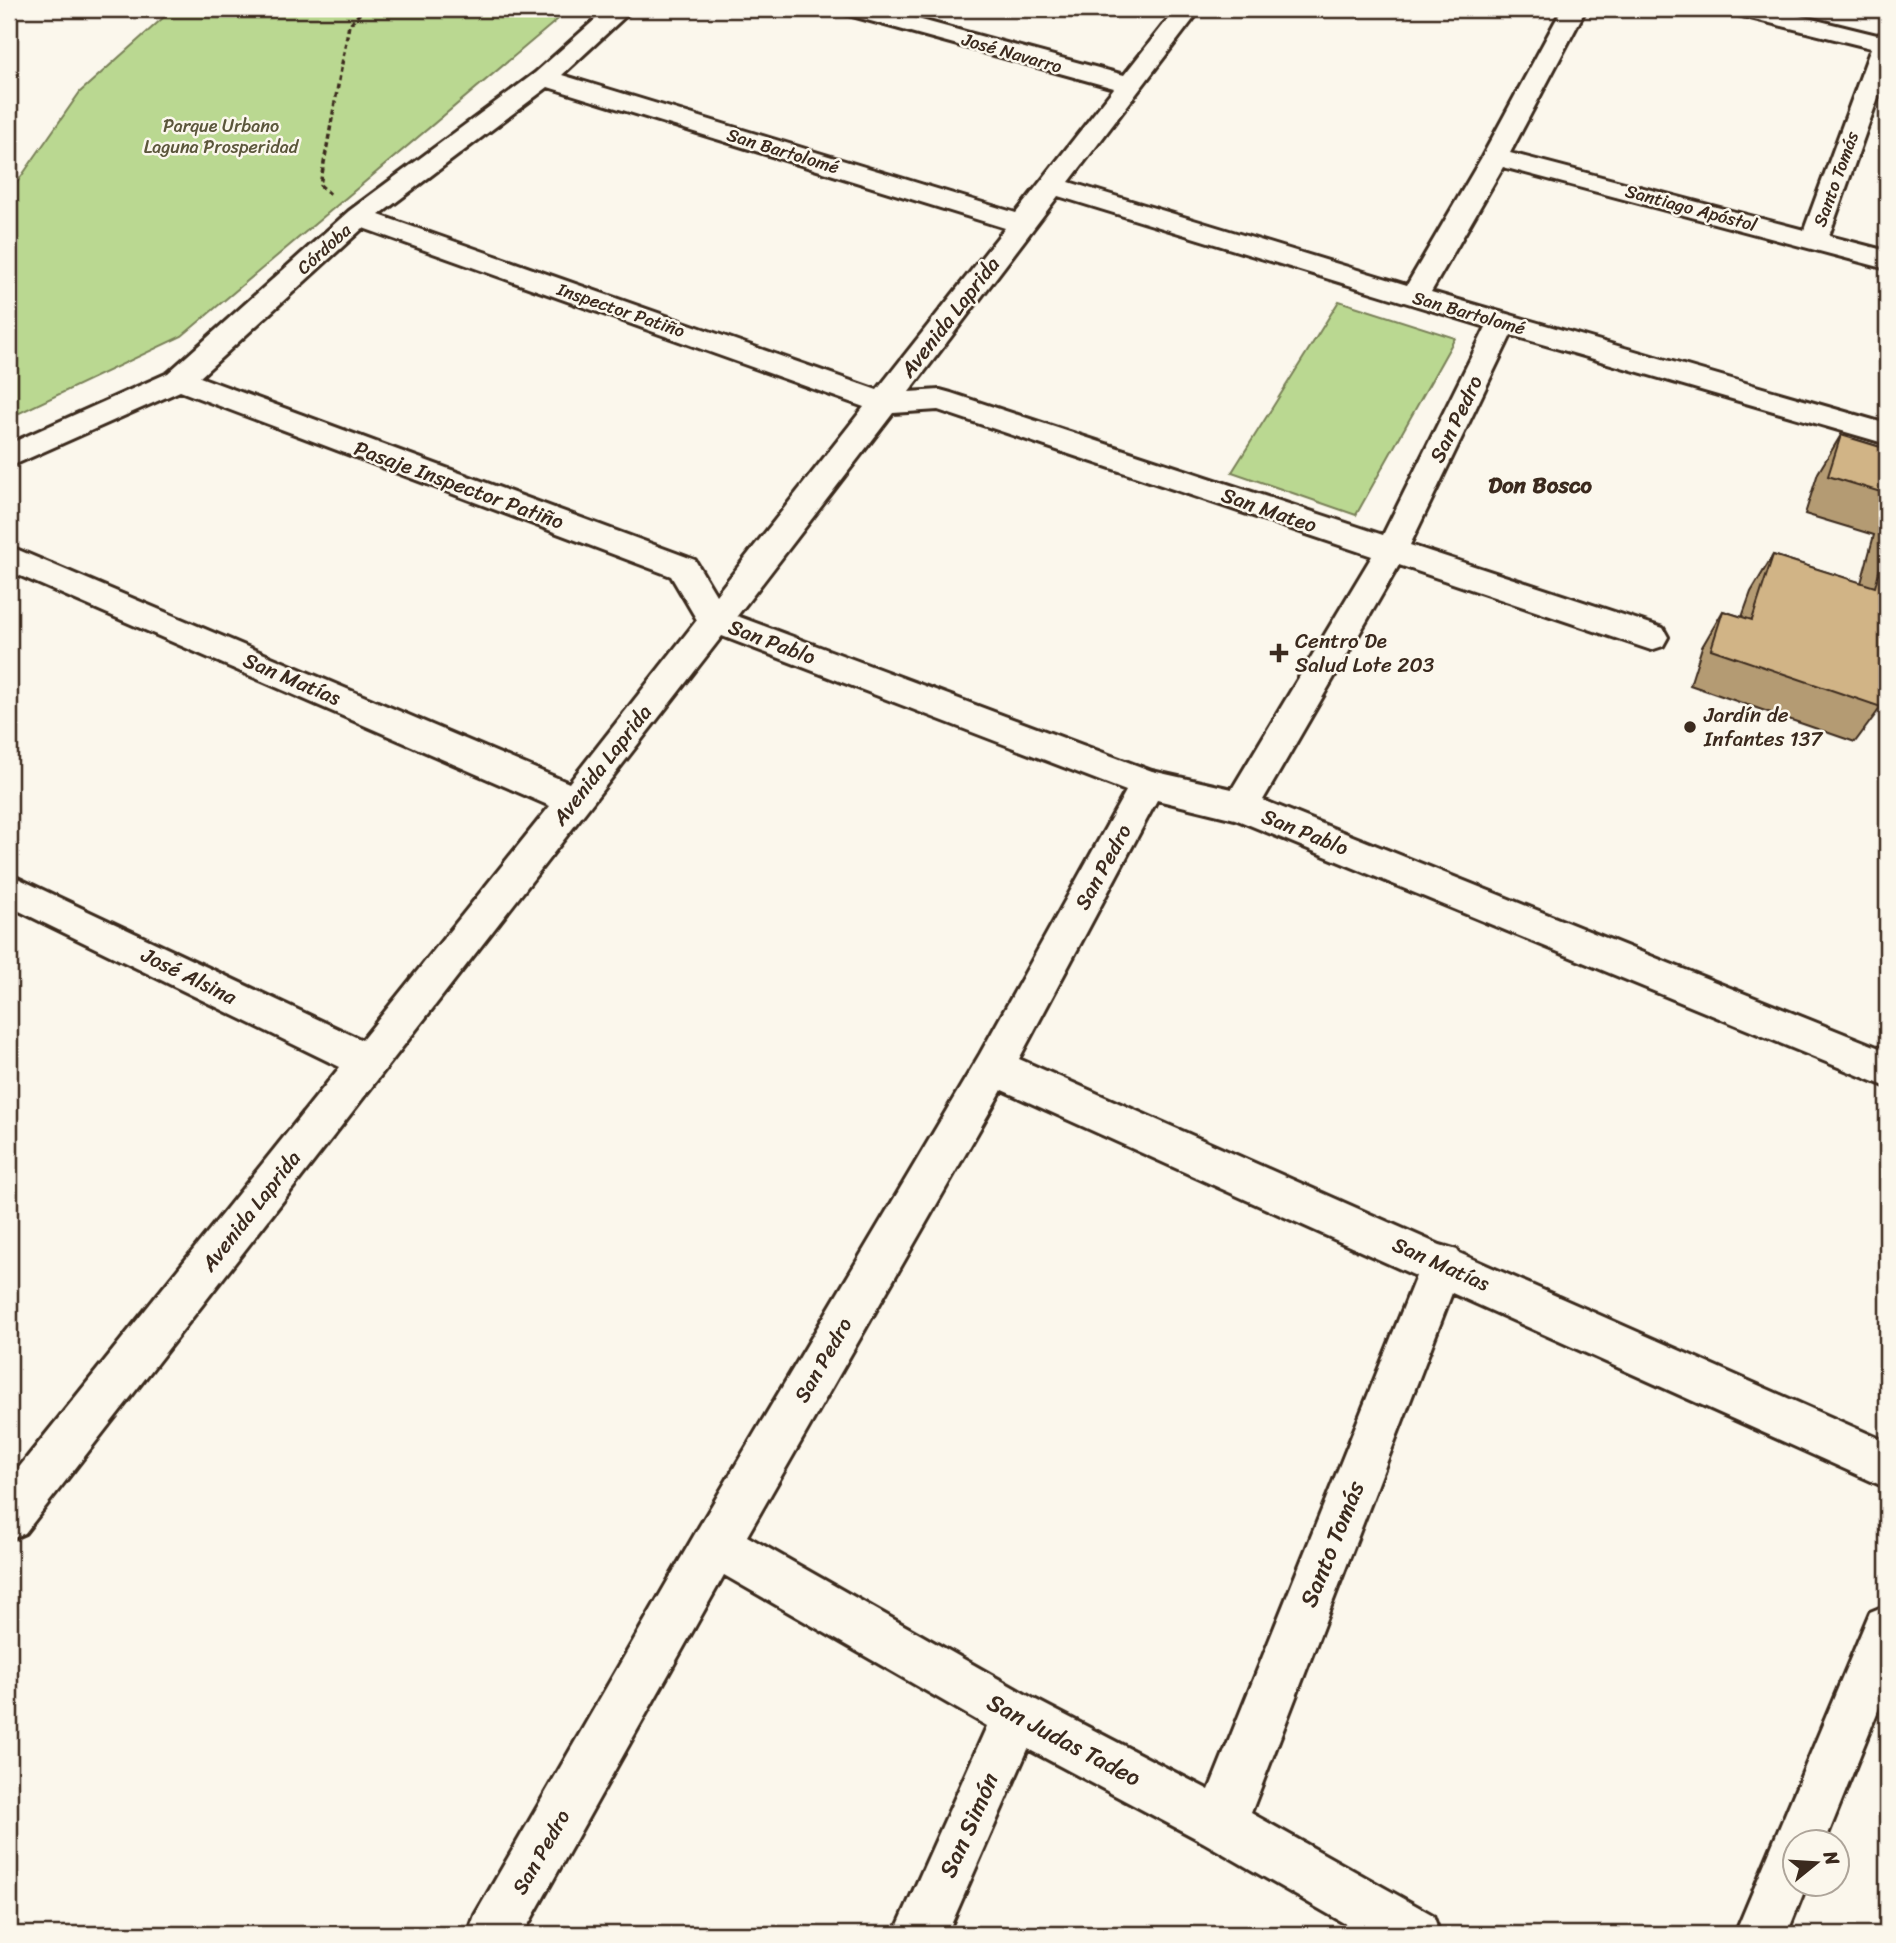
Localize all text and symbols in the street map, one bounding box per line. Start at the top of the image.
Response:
street label: José Navarro [957,23,1066,83]
park label: Parque Urbano Laguna Prosperidad [144,110,300,163]
street label: San Bartolomé [723,119,843,183]
street label: Santo Tomás [1804,126,1868,231]
street label: Santiago Apóstol [1622,175,1761,241]
street label: Córdoba [289,215,360,283]
street label: Avenida Laprida [890,247,1010,387]
street label: Inspector Patiño [552,273,689,347]
street label: San Bartolomé [1409,282,1529,344]
street label: San Pedro [1418,369,1494,469]
street label: Pasaje Inspector Patiño [349,429,570,541]
district label: Don Bosco [1488,465,1592,506]
street label: San Mateo [1216,476,1322,544]
street label: San Pablo [723,608,821,676]
place label: Centro De Salud Lote 203 [1295,622,1435,684]
street label: San Matías [237,641,347,717]
marker: Centro De Salud Lote 203 [1269,643,1289,663]
street label: Avenida Laprida [542,695,662,835]
place label: Jardín de Infantes 137 [1703,696,1824,758]
marker: Jardín de Infantes 137 [1682,719,1698,735]
street label: San Pablo [1256,797,1354,867]
street label: San Pedro [1064,817,1142,917]
street label: José Alsina [134,936,244,1016]
street label: Avenida Laprida [191,1141,311,1281]
street label: San Matías [1386,1226,1496,1302]
street label: San Pedro [783,1310,863,1410]
street label: Santo Tomás [1288,1474,1377,1614]
street label: San Judas Tadeo [979,1682,1149,1798]
street label: San Simón [927,1765,1011,1885]
street label: San Pedro [501,1802,581,1902]
north arrow [1780,1828,1850,1898]
text: N [1814,1846,1850,1870]

